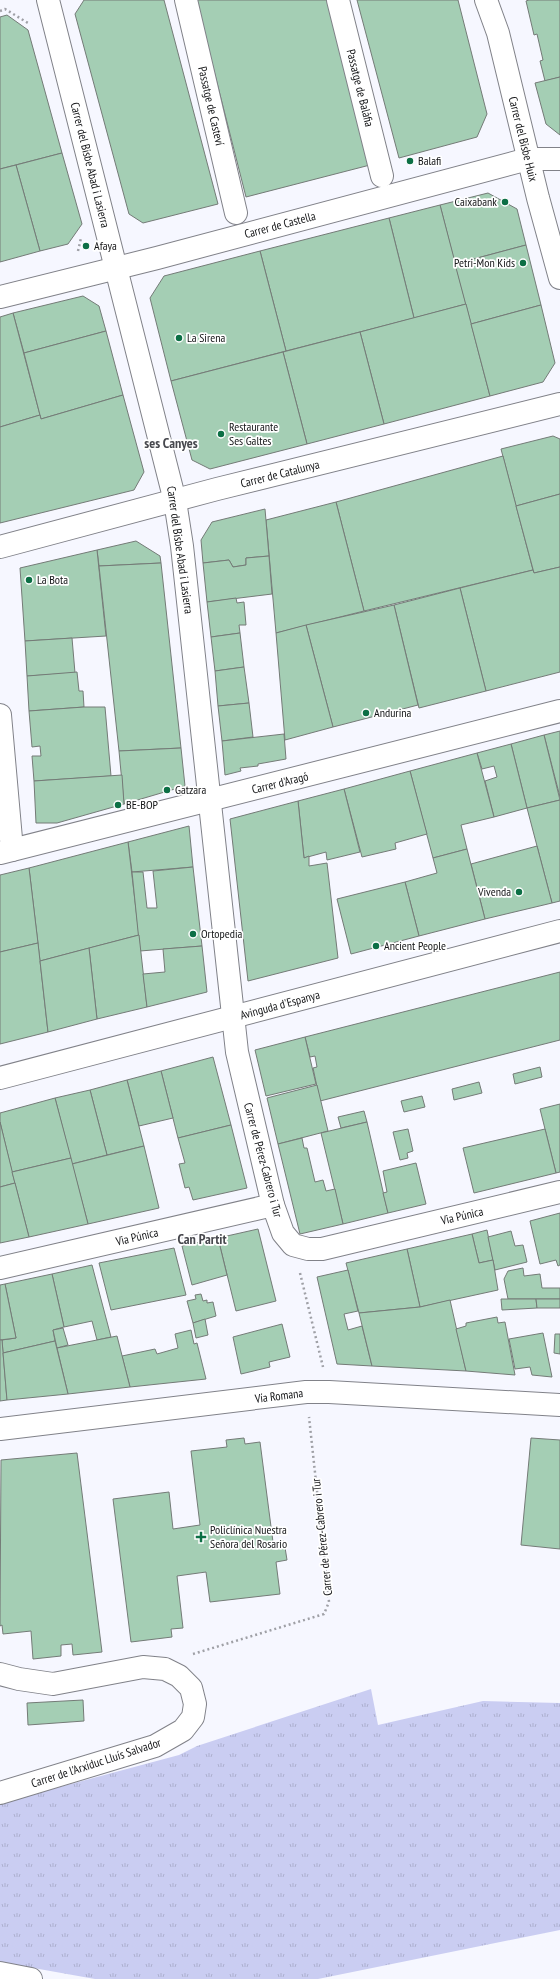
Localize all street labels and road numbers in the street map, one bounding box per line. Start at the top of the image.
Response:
street label: Passatge de Balàfia [344,48,377,128]
street label: Passatge de Casteví [195,65,228,147]
street label: Carrer del Bisbe Huix [506,95,541,183]
street label: Carrer del Bisbe Abad i Lasierra [68,101,113,229]
street label: Carrer de Castella [243,208,317,241]
street label: Carrer de Catalunya [239,456,321,491]
street label: Carrer del Bisbe Abad i Lasierra [164,485,197,615]
street label: Carrer d'Aragó [250,768,310,797]
street label: Avinguda d'Espanya [238,987,322,1022]
street label: Carrer de Pérez-Cabrero i Tur [241,1101,286,1220]
street label: Via Púnica [438,1203,485,1228]
street label: Via Púnica [113,1224,160,1249]
street label: Vía Romana [253,1385,304,1406]
street label: Carrer de Pérez-Cabrero i Tur [308,1477,335,1597]
street label: Carrer de l'Arxiduc Lluís Salvador [29,1734,163,1791]

